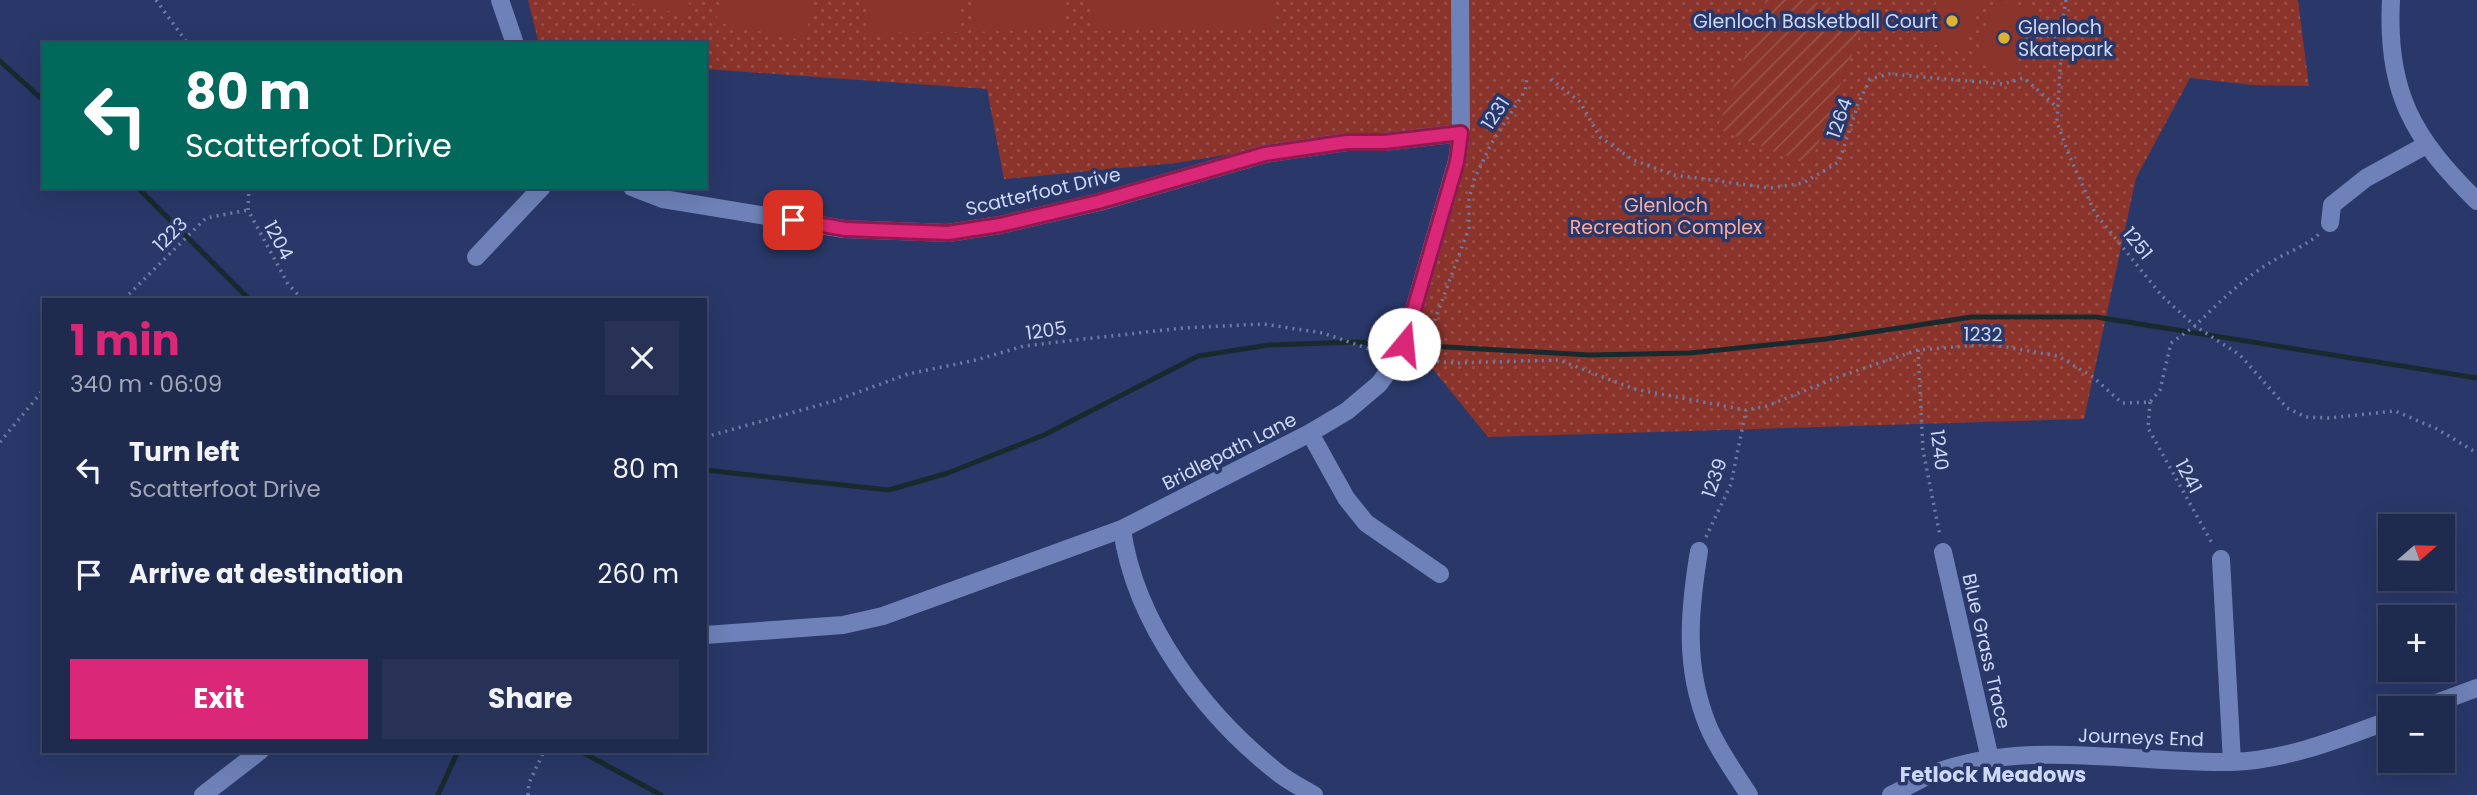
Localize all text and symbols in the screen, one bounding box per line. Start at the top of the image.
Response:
place label: Glenloch Basketball Court [1693,8,1938,35]
marker: Glenloch Basketball Court [1944,13,1960,29]
place label: Glenloch Skatepark [2018,14,2113,63]
marker: Glenloch Skatepark [1996,30,2012,46]
text: 80 m [185,58,311,126]
icon: left [70,70,161,161]
street label: 1231 [1475,92,1516,135]
street label: 1264 [1820,94,1859,142]
text: Scatterfoot Drive [185,123,452,168]
street label: Scatterfoot Drive [963,161,1123,222]
pin [763,190,823,250]
park label: Glenloch Recreation Complex [1570,192,1762,241]
icon: arrive [774,201,812,239]
street label: 1223 [147,211,194,258]
street label: 1204 [257,216,300,265]
street label: 1251 [2116,221,2159,265]
position arrow [1367,307,1441,381]
text: 1 min [70,311,180,370]
street label: 1205 [1024,314,1068,347]
button: close [605,321,679,395]
street label: 1232 [1963,321,2003,348]
text: 340 m · 06:09 [70,368,222,400]
street label: Bridlepath Lane [1157,406,1301,497]
street label: 1240 [1924,428,1955,472]
text: Turn left [129,434,240,470]
icon: left [70,451,108,489]
text: 80 m [613,451,679,487]
street label: 1241 [2168,454,2209,498]
street label: 1239 [1695,455,1734,502]
text: Scatterfoot Drive [129,473,321,505]
north arrow [2378,514,2455,592]
map controls [2378,514,2455,773]
icon: arrive [70,556,108,594]
text: Arrive at destination [129,556,404,592]
text: 260 m [597,556,679,592]
street label: Blue Grass Trace [1956,571,2017,731]
button: + [2378,605,2455,682]
button: Exit [70,659,368,739]
button: Share [382,659,679,739]
button: − [2378,696,2455,773]
street label: Journeys End [2078,722,2204,753]
district label: Fetlock Meadows [1900,760,2086,789]

